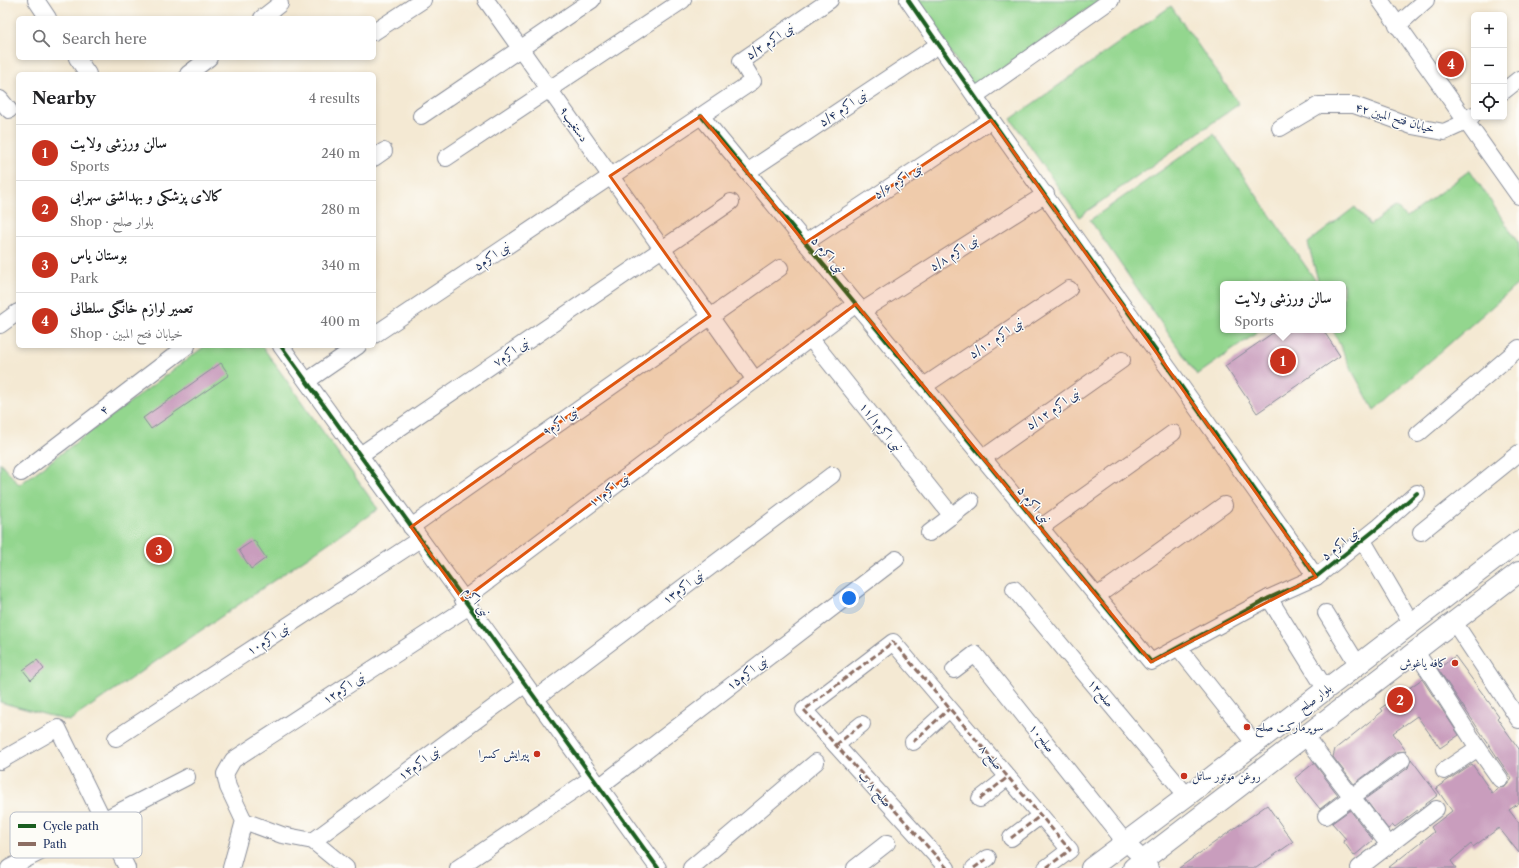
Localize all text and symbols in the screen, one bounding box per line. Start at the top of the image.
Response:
map controls [1471,12,1507,120]
button: + [1471,12,1507,48]
search box [16,16,376,60]
street label: نبی اکرم ۵/۲ [743,19,799,66]
icon: search [30,27,52,49]
text: Search here [62,29,147,48]
button: − [1471,48,1507,84]
pin: 4 [1438,49,1464,79]
button: locate [1471,84,1507,120]
street label: نبی اکرم ۵/۴ [816,86,872,133]
text: Nearby [32,88,96,108]
text: 4 results [309,90,360,106]
street label: خیابان فتح المبین ۴۲ [1352,99,1437,140]
street label: دستغیب۹ [556,103,592,145]
text: سالن ورزشی ولایت [70,133,167,152]
text: 1 [42,145,48,161]
text: 240 m [321,145,360,161]
text: Sports [70,158,109,174]
street label: نبی اکرم ۵/۶ [871,159,927,205]
text: کالای پزشکی و بهداشتی سهرابی [70,186,223,205]
text: 2 [41,201,49,217]
text: 280 m [321,201,360,217]
text: Shop · بلوار صلح [70,213,154,229]
street label: نبی اکرم ۵/۸ [927,231,983,277]
street label: نبی اکرم ۵ [806,233,848,279]
street label: نبی اکرم۵ [471,238,515,276]
text: بوستان یاس [70,245,127,264]
text: 3 [41,257,49,273]
text: 340 m [322,257,360,273]
text: Park [70,270,98,286]
popup [1220,281,1346,333]
text: سالن ورزشی ولایت [1234,288,1332,307]
text: تعمیر لوازم خانگی سلطانی [70,298,193,317]
text: 4 [41,313,49,329]
text: 400 m [320,313,360,329]
text: Sports [1234,313,1274,329]
street label: نبی اکرم ۵/۱۰ [966,314,1028,364]
text: Shop · خیابان فتح المبین [70,325,183,341]
street label: نبی اکرم۷ [490,334,534,372]
pin: 1 [1270,346,1296,376]
street label: نبی اکرم ۵/۱۲ [1023,385,1085,436]
street label: نبی اکرم۱۱/۱ [854,399,906,457]
street label: ۴ [96,401,111,418]
street label: نبی اکرم۹ [539,403,583,442]
street label: نبی اکرم۱۱ [585,469,635,513]
street label: نبی اکرم ۵ [1012,483,1054,529]
street label: نبی اکرم ۵ [1318,524,1364,566]
pin: 3 [146,535,172,565]
street label: نبی اکرم۱۳ [659,566,709,610]
street label: نبی اکرم [458,584,493,622]
your location [839,588,859,608]
street label: نبی اکرم۱۰ [244,619,294,661]
street label: نبی اکرم۱۵ [723,652,773,696]
place label: کافه یاغوش [1400,655,1447,671]
marker: کافه یاغوش [1450,658,1460,668]
street label: نبی اکرم۱۲ [320,668,370,710]
street label: صلح۱۲ [1082,675,1118,713]
street label: بلوار صلح [1295,680,1337,718]
pin: 2 [1387,685,1413,715]
place label: سوپرمارکت صلح [1255,719,1323,738]
street label: صلح۱۰ [1023,720,1058,758]
marker: سوپرمارکت صلح [1242,722,1252,732]
street label: ۸ صلح [973,741,1006,775]
street label: نبی اکرم۱۴ [395,743,445,786]
place label: پیرایش کسرا [478,746,530,763]
marker: پیرایش کسرا [532,749,542,759]
street label: صلح ۸ ب [852,768,895,812]
place label: روغن موتور ساتل [1192,768,1261,785]
marker: روغن موتور ساتل [1179,771,1189,781]
legend [10,812,142,858]
text: Cycle path [43,819,99,833]
text: Path [43,837,67,851]

